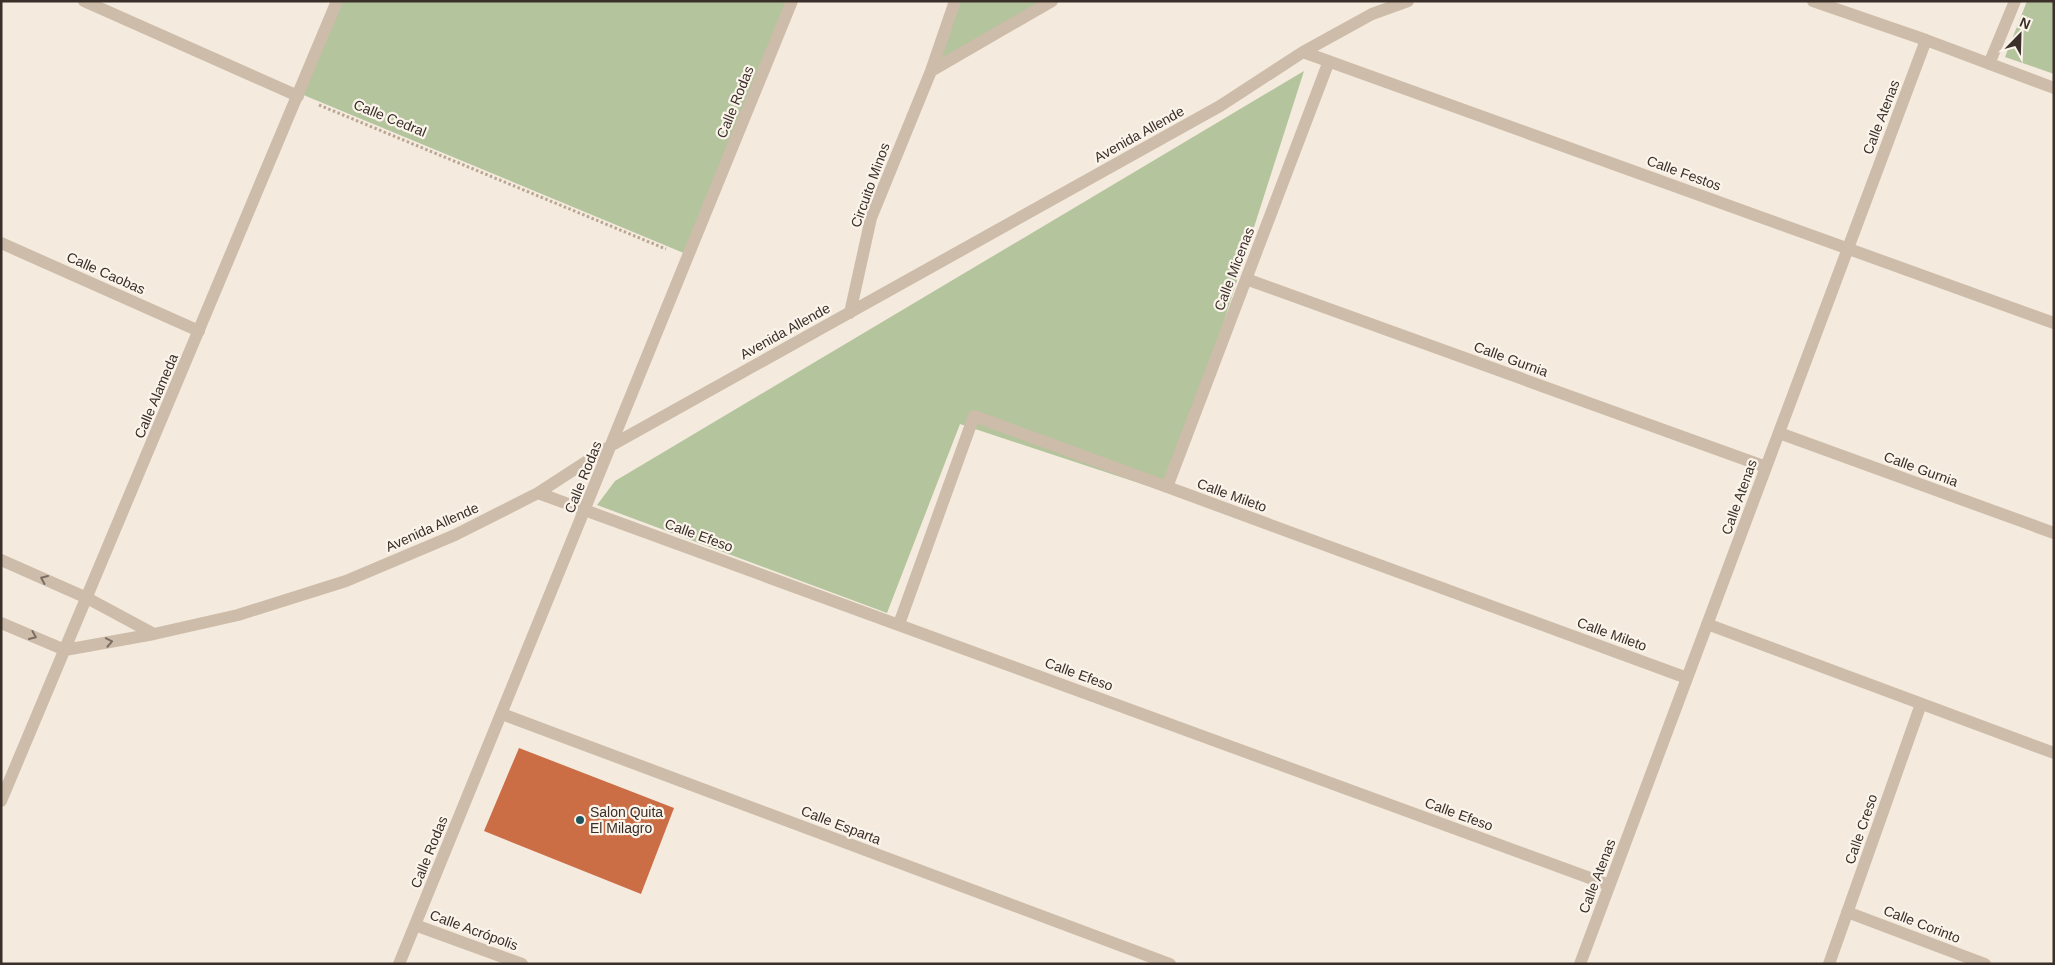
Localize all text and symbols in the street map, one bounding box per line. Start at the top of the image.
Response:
north arrow [1995,10,2045,60]
text: N [2017,14,2033,32]
street label: Calle Rodas [713,64,757,140]
street label: Calle Atenas [1859,77,1903,157]
street label: Calle Cedral [351,96,429,140]
street label: Avenida Allende [1091,103,1187,165]
street label: Circuito Minos [847,141,893,229]
street label: Calle Festos [1645,152,1723,194]
street label: Calle Micenas [1211,225,1257,313]
street label: Calle Caobas [64,249,148,297]
street label: Avenida Allende [737,300,833,362]
street label: Calle Gurnia [1472,338,1550,380]
street label: Calle Alameda [131,351,181,441]
street label: Calle Rodas [561,439,605,515]
street label: Calle Gurnia [1882,448,1960,490]
street label: Calle Atenas [1718,457,1760,537]
street label: Calle Mileto [1195,475,1269,515]
street label: Avenida Allende [383,499,481,555]
street label: Calle Efeso [663,515,736,555]
one-way arrow [40,575,49,586]
street label: Calle Mileto [1575,614,1649,654]
one-way arrow [28,630,37,641]
one-way arrow [105,637,114,647]
street label: Calle Efeso [1043,654,1116,694]
street label: Calle Creso [1842,792,1881,866]
street label: Calle Efeso [1423,794,1496,834]
street label: Calle Esparta [799,802,883,848]
place label: Salon Quita El Milagro [590,804,663,836]
street label: Calle Rodas [407,814,451,890]
marker: Salon Quita El Milagro [574,814,586,826]
street label: Calle Atenas [1575,836,1619,916]
street label: Calle Corinto [1881,902,1963,946]
street label: Calle Acrópolis [428,907,520,953]

